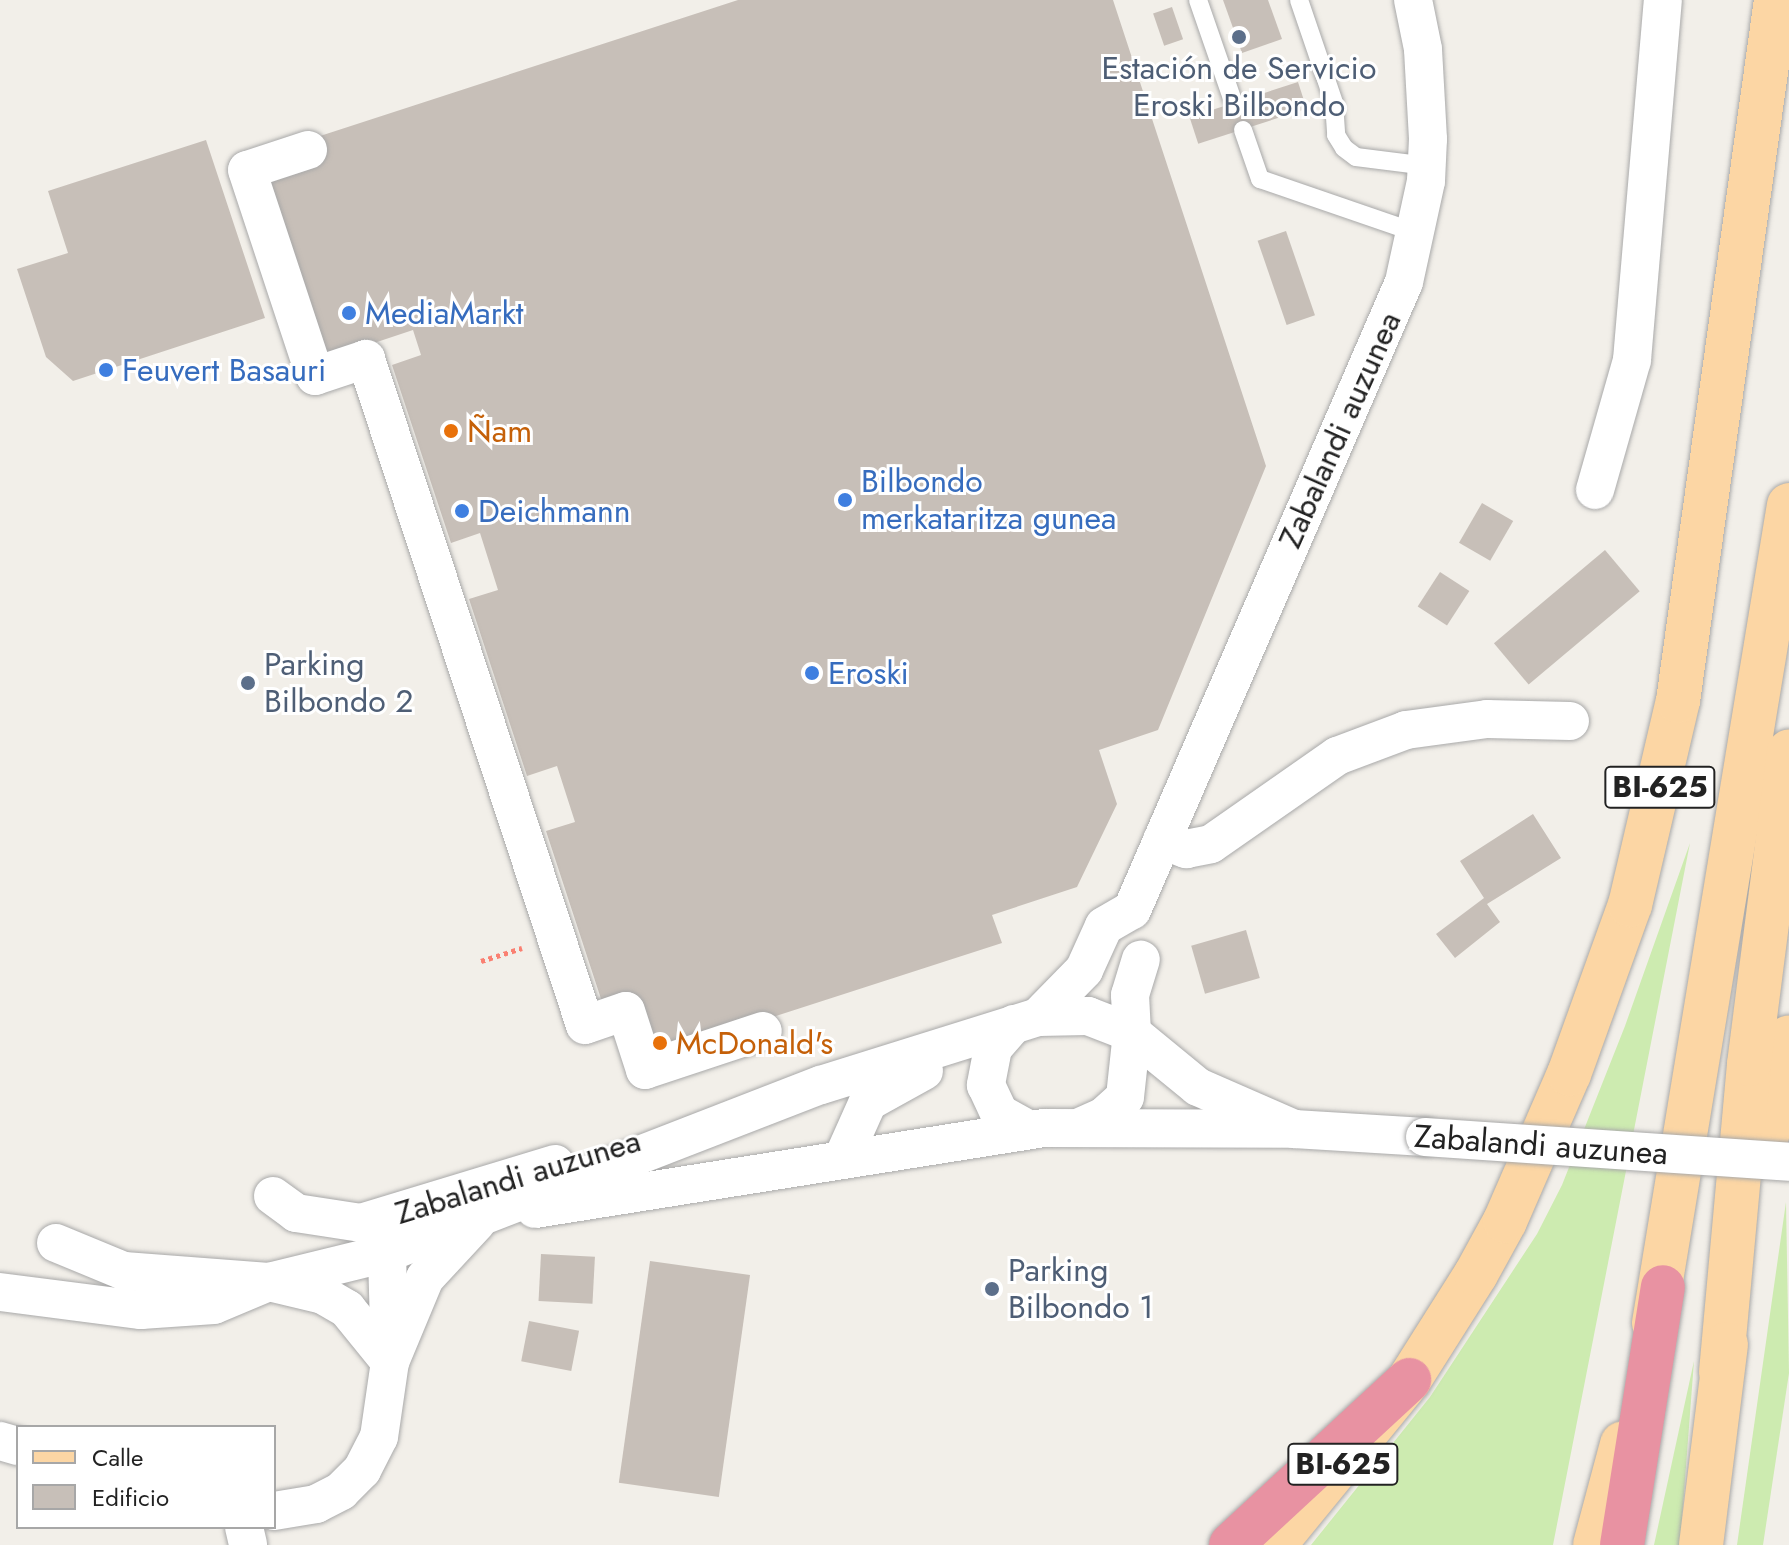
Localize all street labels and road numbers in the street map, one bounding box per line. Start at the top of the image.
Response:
street label: Zabalandi auzunea [1271,306,1409,554]
road number: BI-625 [1604,761,1716,813]
street label: Zabalandi auzunea [1413,1117,1669,1173]
street label: Zabalandi auzunea [391,1121,645,1233]
road number: BI-625 [1287,1438,1399,1490]

